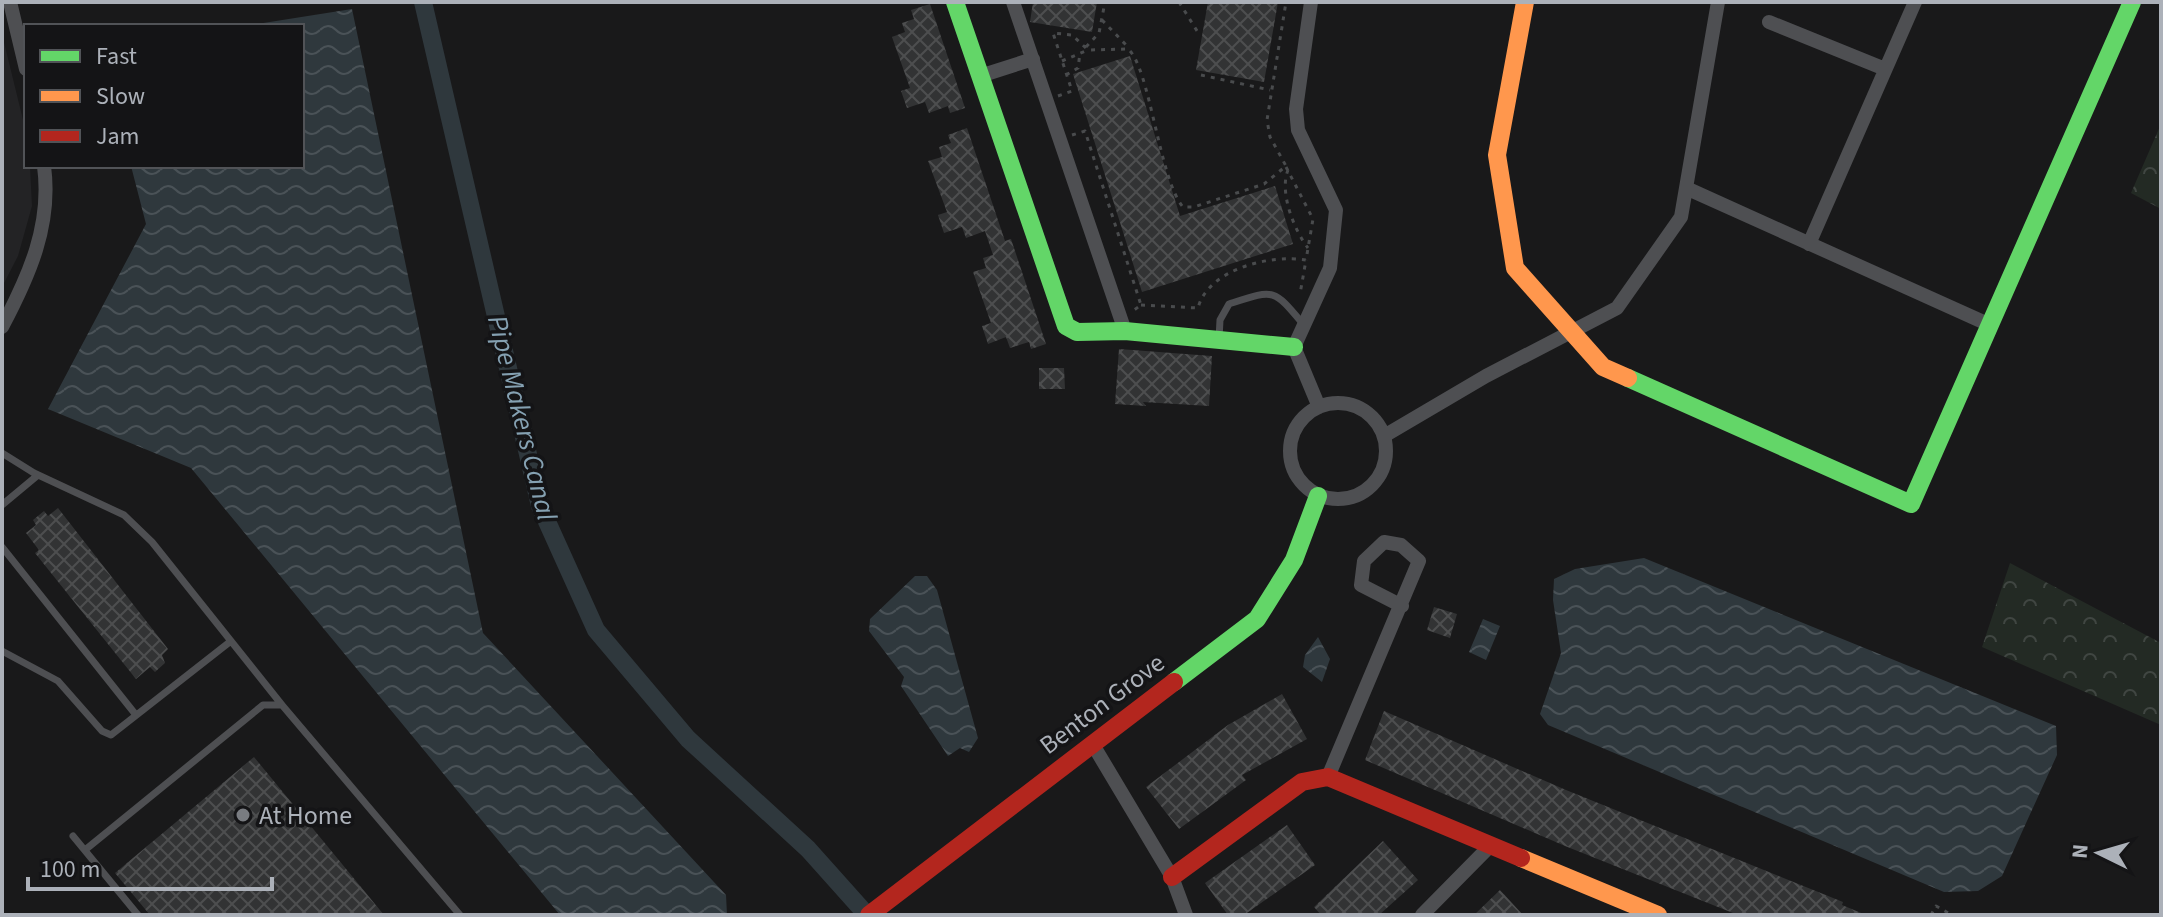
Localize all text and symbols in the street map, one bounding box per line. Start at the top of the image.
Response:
legend [24,24,304,168]
text: Fast [96,39,137,74]
text: Slow [96,79,145,114]
text: Jam [96,119,140,154]
water label: Pipe Makers Canal [477,311,567,525]
street label: Benton Grove [1032,645,1172,763]
place label: At Home [259,797,352,834]
marker: At Home [234,806,252,824]
north arrow [2059,813,2139,893]
scale bar [28,841,272,891]
text: N [2063,843,2097,860]
text: 100 m [40,852,100,887]

